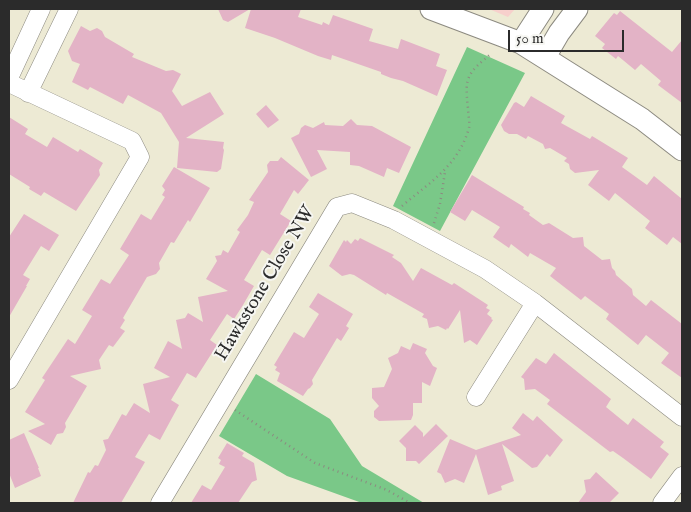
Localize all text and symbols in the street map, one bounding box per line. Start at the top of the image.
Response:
scale bar [511,20,627,52]
text: 50 m [516,29,544,48]
street label: Hawkstone Close NW [211,203,321,365]

